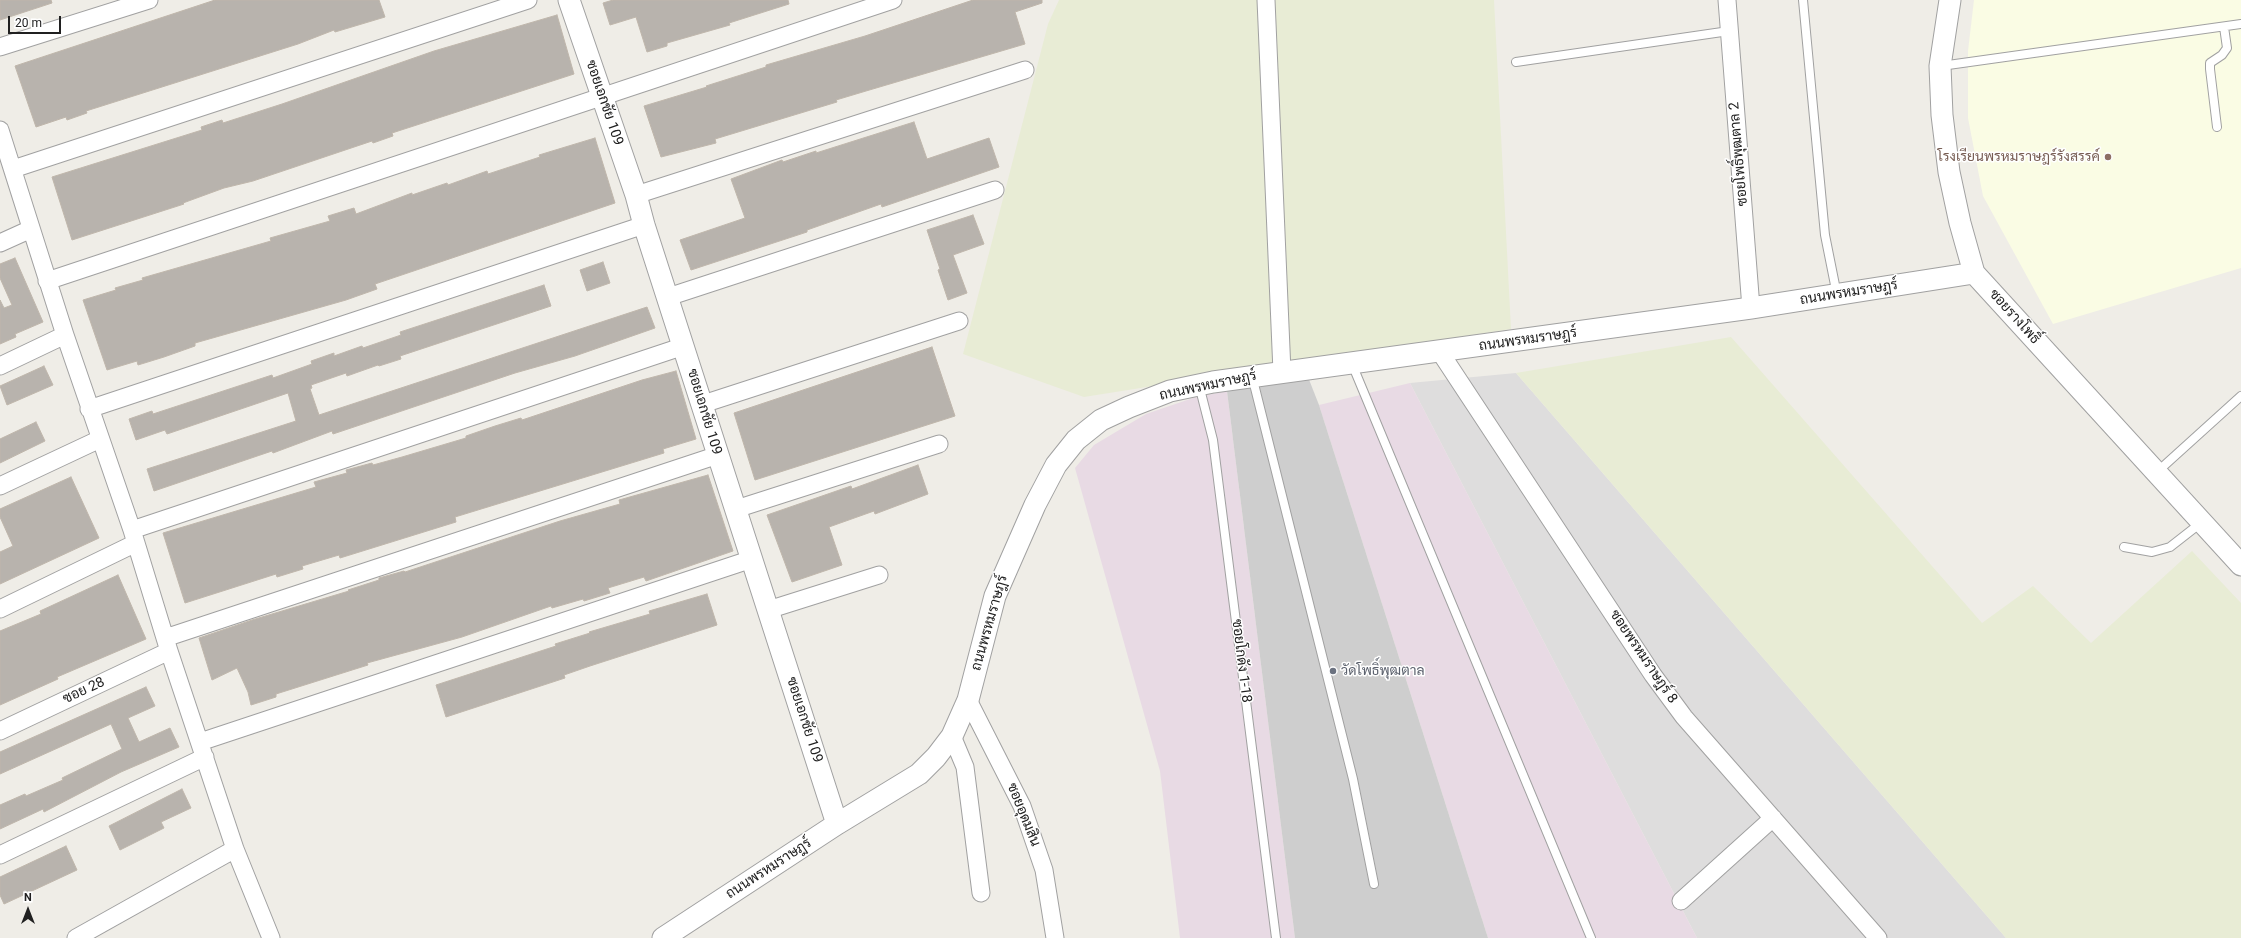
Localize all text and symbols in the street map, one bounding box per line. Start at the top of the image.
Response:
scale bar [10,8,63,34]
text: 20 m [15,16,42,30]
street label: ซอยเอกชัย 109 [582,58,626,148]
street label: ซอยโพธิ์พุฒตาล 2 [1726,101,1752,207]
place label: โรงเรียนพรหมราษฎร์รังสรรค์ [1938,149,2100,165]
marker: โรงเรียนพรหมราษฎร์รังสรรค์ [2103,152,2113,162]
street label: ถนนพรหมราษฎร์ [1799,277,1899,309]
street label: ซอยรางโพธิ์ [1985,286,2043,348]
street label: ถนนพรหมราษฎร์ [1478,325,1578,355]
street label: ซอยเอกชัย 109 [683,367,725,457]
street label: ถนนพรหมราษฎร์ [1158,368,1258,404]
street label: ถนนพรหมราษฎร์ [968,573,1012,673]
street label: ซอยพรหมราษฎร์ 8 [1606,607,1680,707]
street label: ซอยโกดัง 1-18 [1228,618,1254,704]
place label: วัดโพธิ์พุฒตาล [1341,663,1425,679]
marker: วัดโพธิ์พุฒตาล [1328,666,1338,676]
street label: ซอย 28 [60,674,108,708]
street label: ซอยเอกชัย 109 [782,675,826,765]
street label: ซอยอุดมสิน [1003,781,1043,849]
street label: ถนนพรหมราษฎร์ [723,835,815,903]
north arrow [8,890,48,930]
text: N [24,891,32,904]

